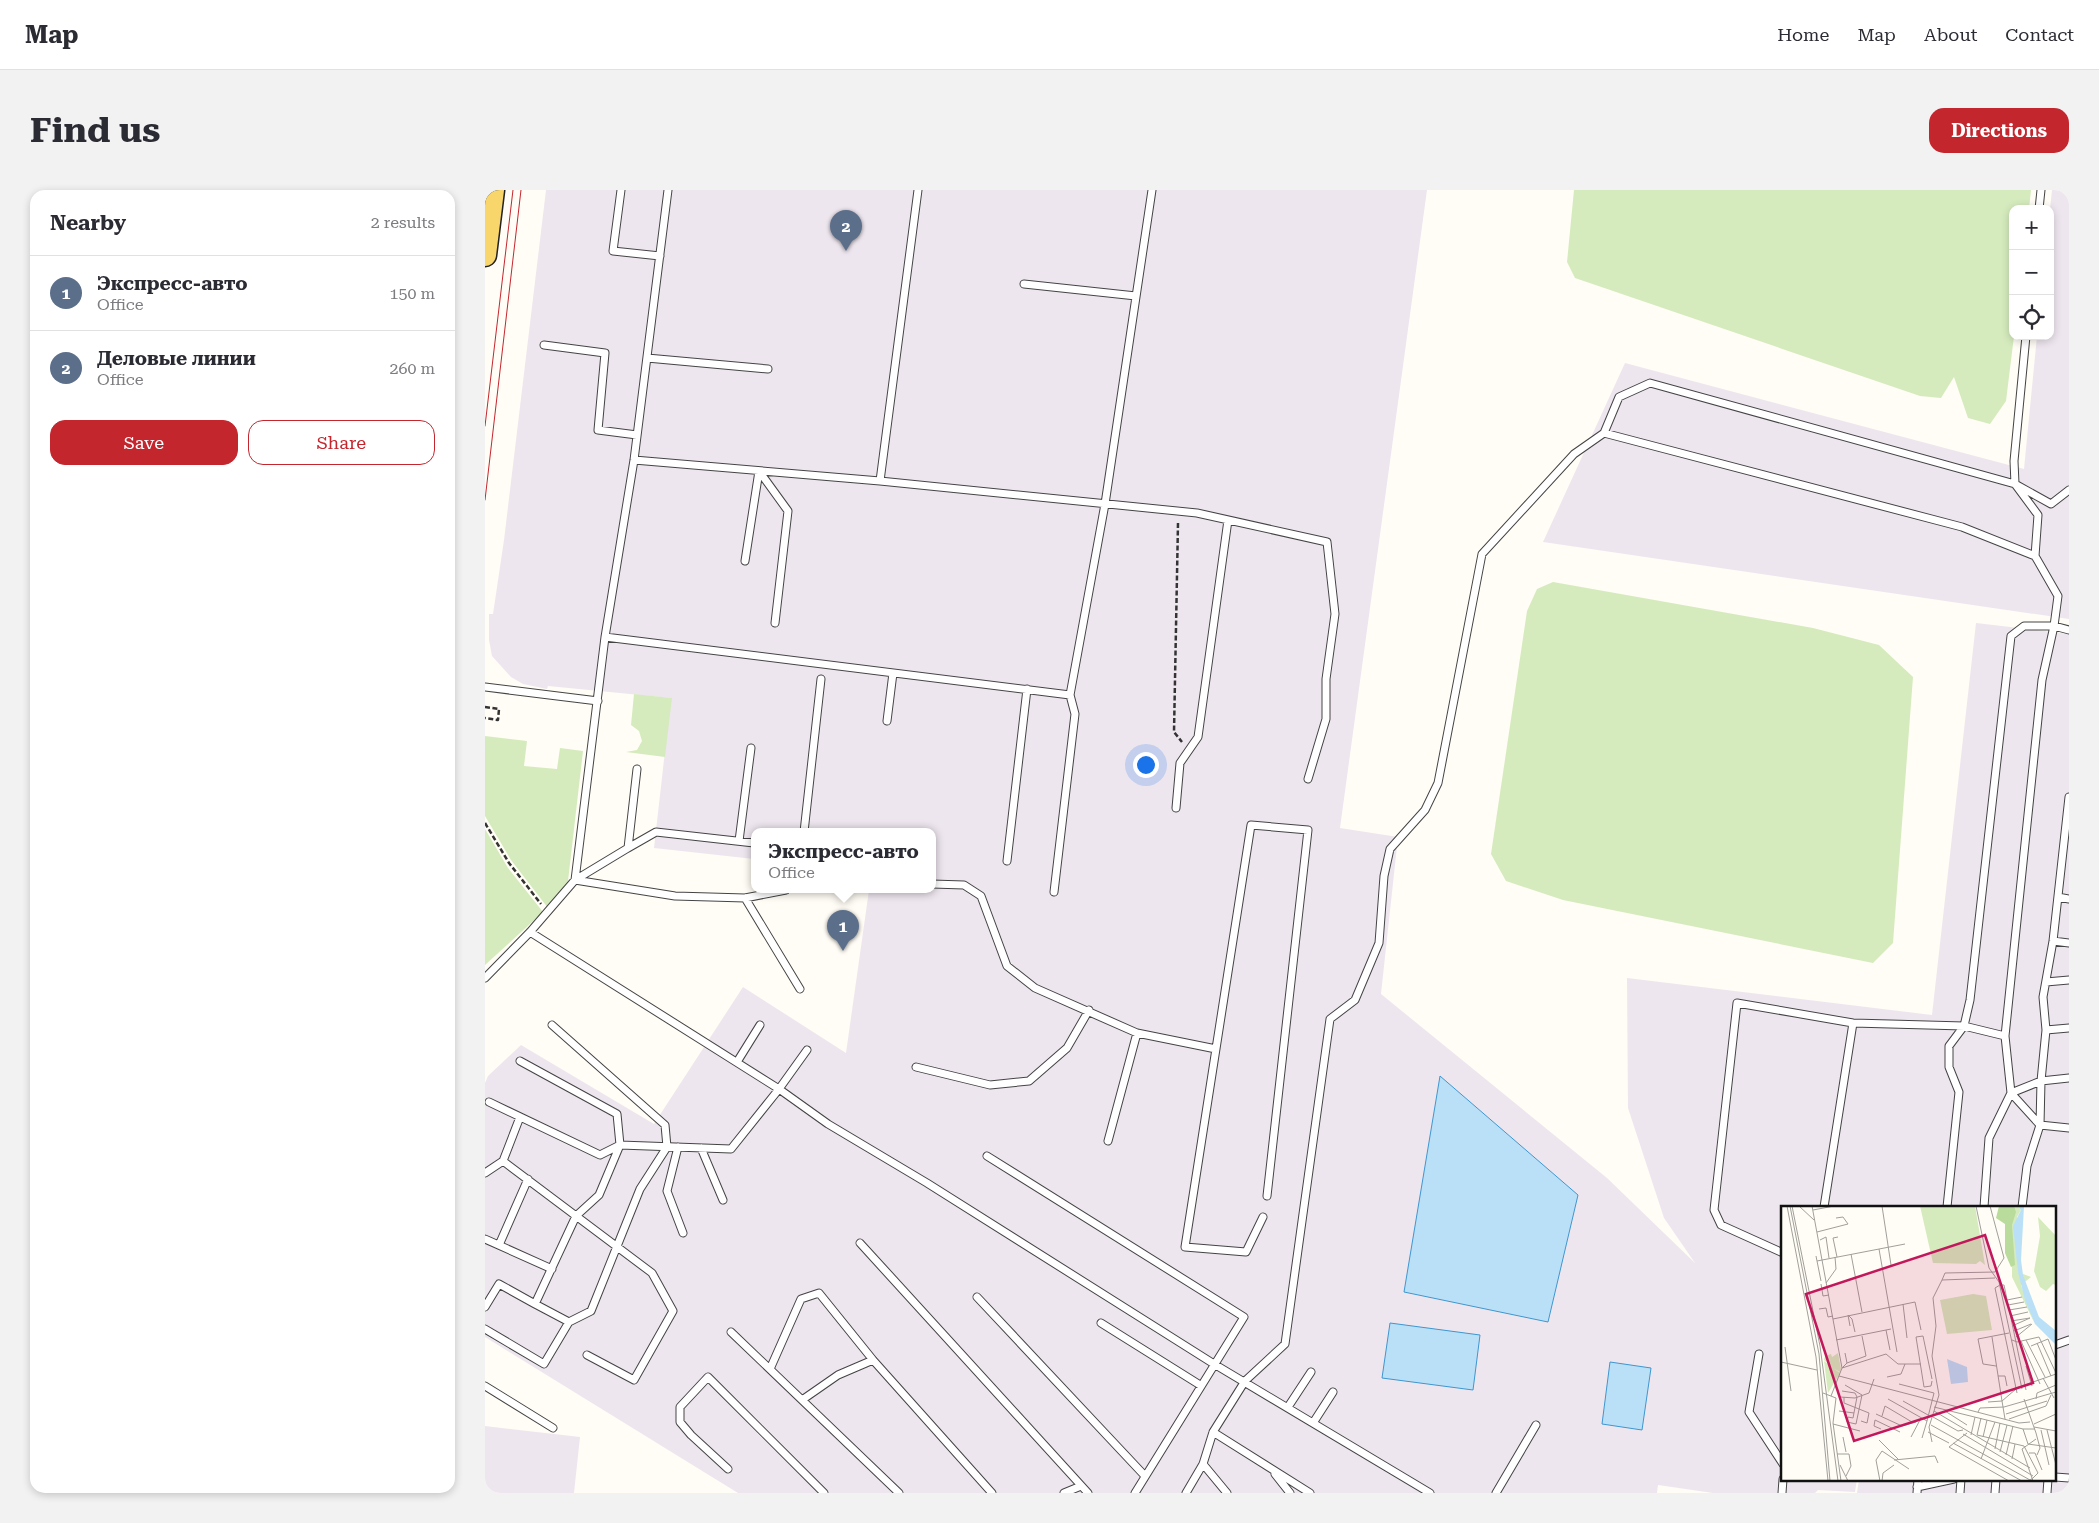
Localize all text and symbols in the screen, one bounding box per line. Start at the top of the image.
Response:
text: Map [25,21,79,49]
text: Home [1777,24,1829,45]
text: Map [1857,24,1896,45]
text: About [1924,24,1977,45]
text: Contact [2005,24,2074,45]
button: Directions [1929,108,2069,153]
text: Find us [30,110,160,151]
map controls [2009,205,2054,340]
button: + [2009,205,2054,250]
pin: 2 [830,210,862,251]
text: Nearby [50,211,126,235]
text: 2 results [371,213,435,232]
button: − [2009,250,2054,295]
text: Экспресс-авто [97,272,248,295]
text: 1 [62,284,70,303]
text: 150 m [389,284,435,303]
text: Office [97,295,143,314]
button: locate [2009,295,2054,340]
text: Деловые линии [97,347,256,370]
text: 2 [62,359,70,378]
text: 260 m [389,359,435,378]
text: Office [97,370,143,389]
button: Save [50,420,238,465]
button: Share [248,420,435,465]
your location [1133,752,1159,778]
popup [751,828,936,893]
text: Экспресс-авто [768,840,919,863]
text: Office [768,863,815,882]
pin: 1 [827,910,859,951]
inset map [1781,1206,2057,1480]

